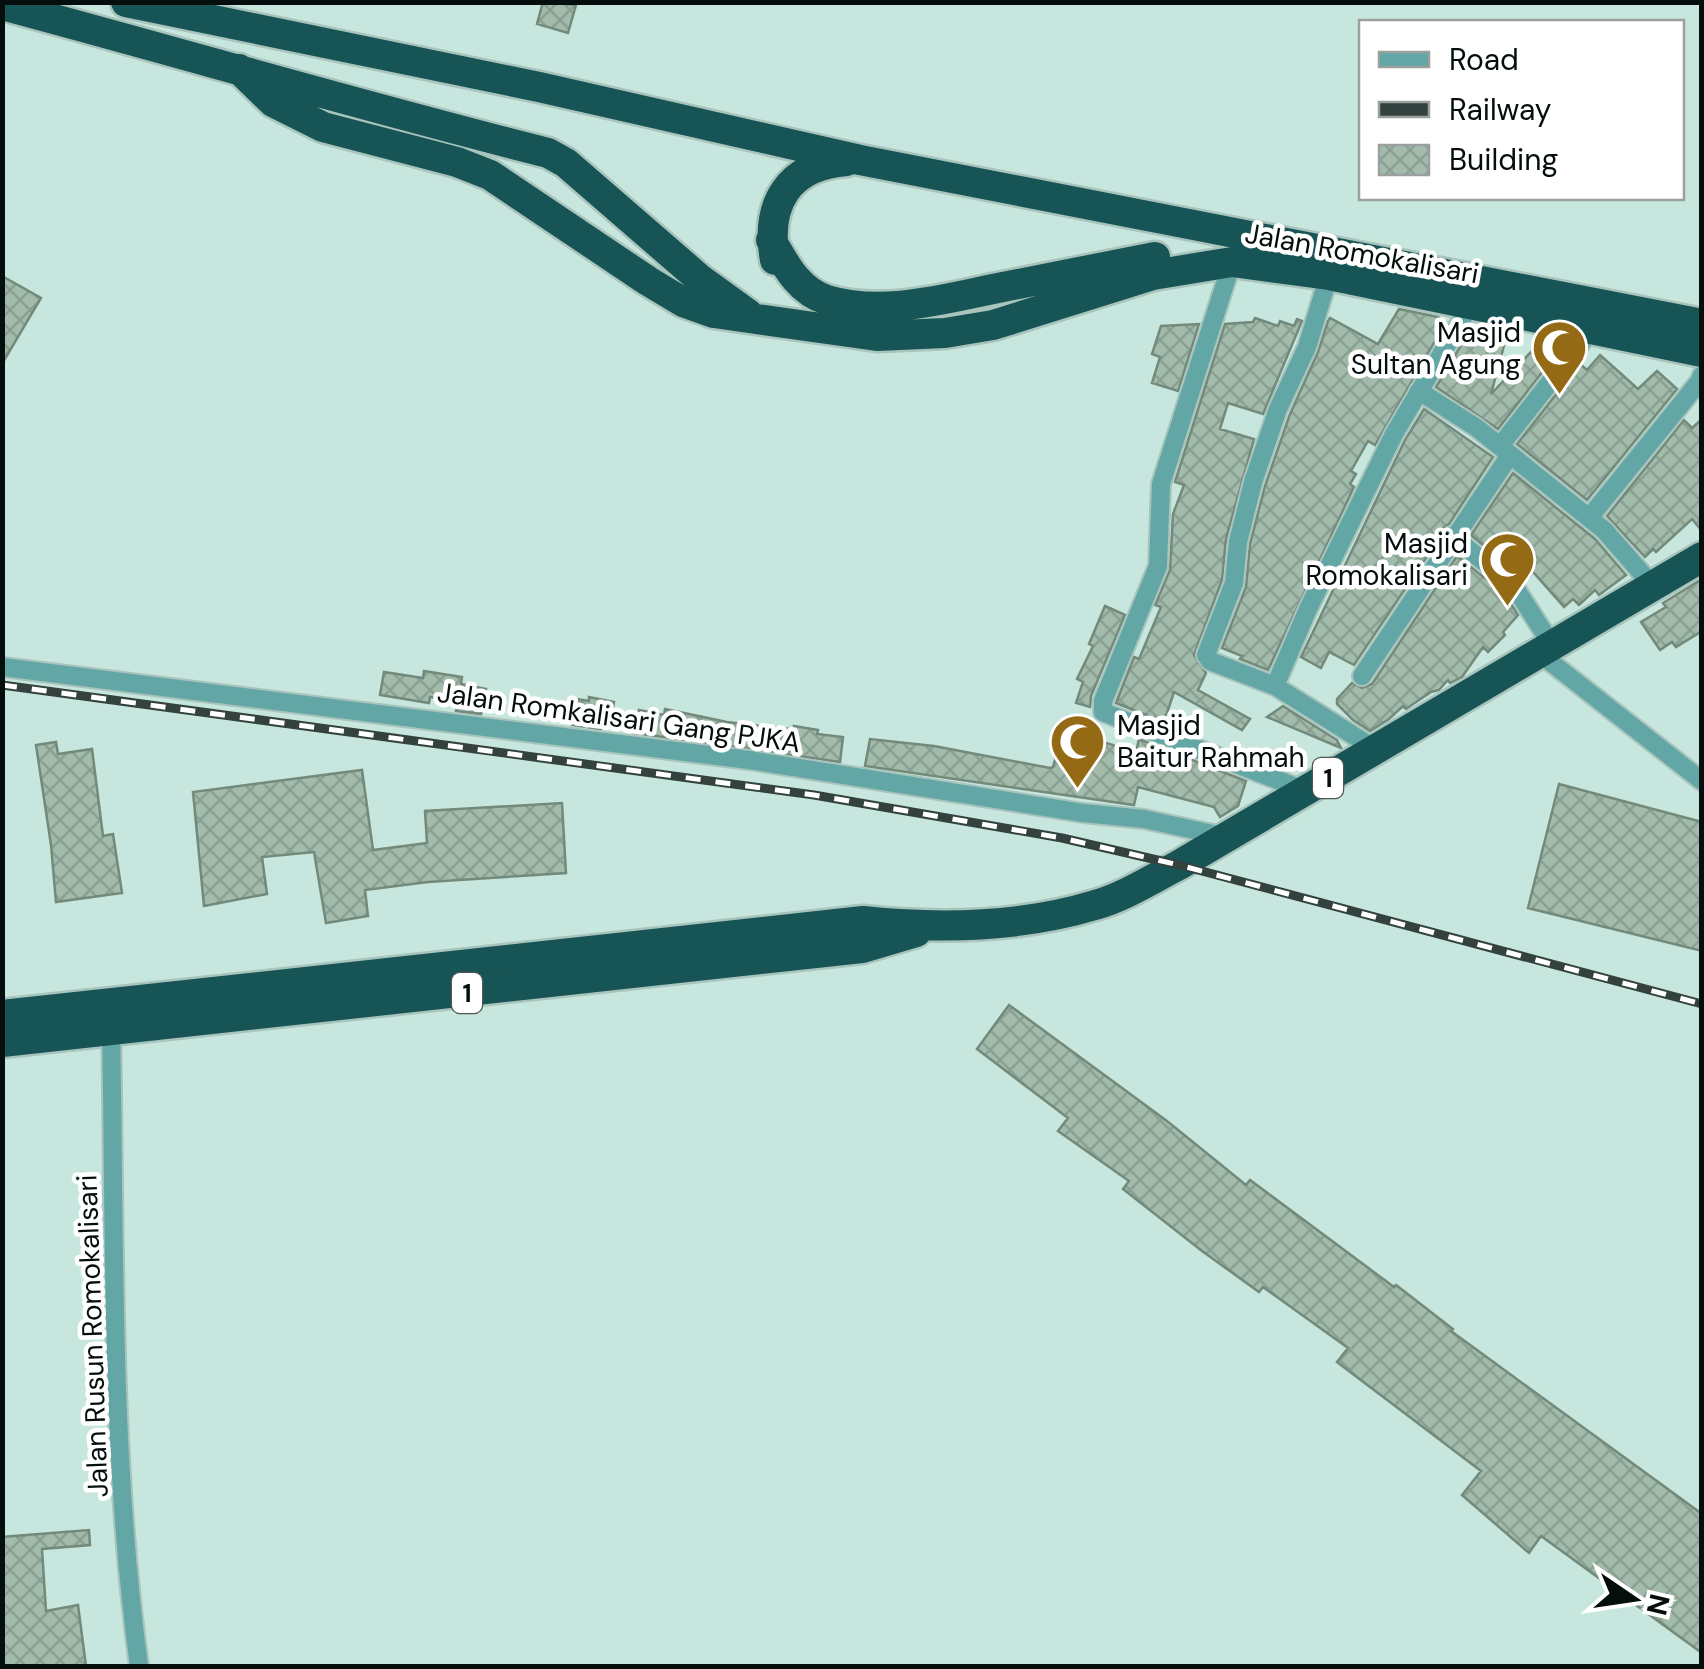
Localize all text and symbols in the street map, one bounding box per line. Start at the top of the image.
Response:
legend [1359,20,1684,200]
text: Road [1449,40,1519,79]
text: Railway [1449,90,1552,129]
text: Building [1449,140,1558,179]
street label: Jalan Romokalisari [1242,215,1482,292]
place label: Masjid Sultan Agung [1351,314,1521,383]
mosque icon: Masjid Sultan Agung [1530,318,1590,397]
place label: Masjid Romokalisari [1305,525,1468,594]
mosque icon: Masjid Romokalisari [1477,529,1537,608]
street label: Jalan Romkalisari Gang PJKA [435,674,803,761]
place label: Masjid Baitur Rahmah [1117,707,1305,776]
mosque icon: Masjid Baitur Rahmah [1048,711,1108,790]
road number: 1 [1313,758,1343,798]
road number: 1 [452,973,482,1013]
street label: Jalan Rusun Romokalisari [68,1174,117,1498]
north arrow [1584,1549,1684,1649]
text: N [1638,1590,1678,1619]

